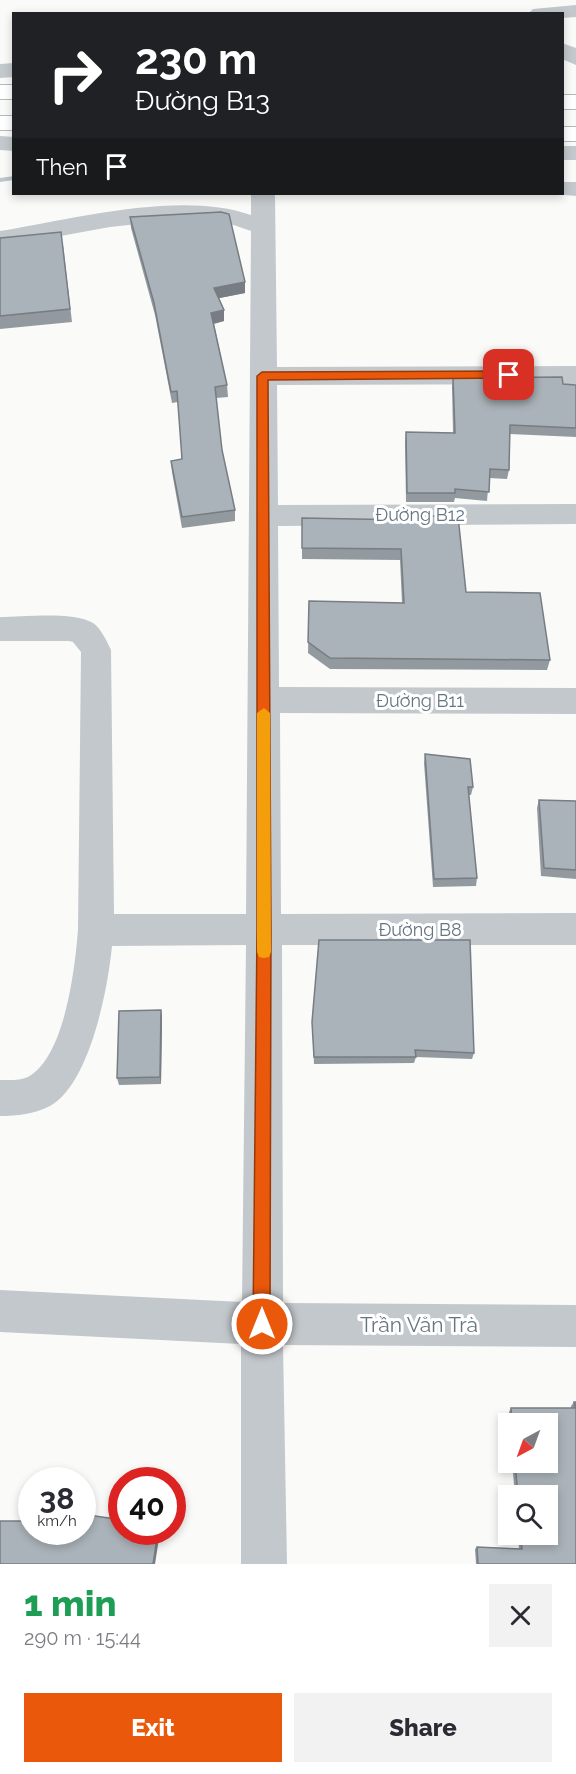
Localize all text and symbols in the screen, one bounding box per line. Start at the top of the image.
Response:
text: 230 m [135,35,257,84]
icon: right [36,36,114,114]
text: Đường B13 [135,85,270,116]
icon: arrive [100,150,133,183]
text: Then [36,154,88,180]
pin [483,349,534,400]
icon: arrive [492,358,525,391]
street label: Đường B12 [375,504,465,525]
street label: Đường B11 [376,690,464,711]
street label: Đường B8 [378,919,462,940]
position arrow [230,1292,294,1356]
street label: Trần Văn Trà [360,1312,478,1337]
north arrow [498,1413,558,1473]
map controls [498,1413,558,1545]
speed limit sign: 40 [108,1467,186,1545]
text: 38 [40,1481,74,1516]
button: search [498,1485,558,1545]
text: km/h [37,1512,77,1530]
text: 1 min [24,1582,116,1624]
button: close [489,1584,552,1647]
text: 290 m · 15:44 [24,1626,141,1650]
button: Exit [24,1693,282,1762]
button: Share [294,1693,552,1762]

